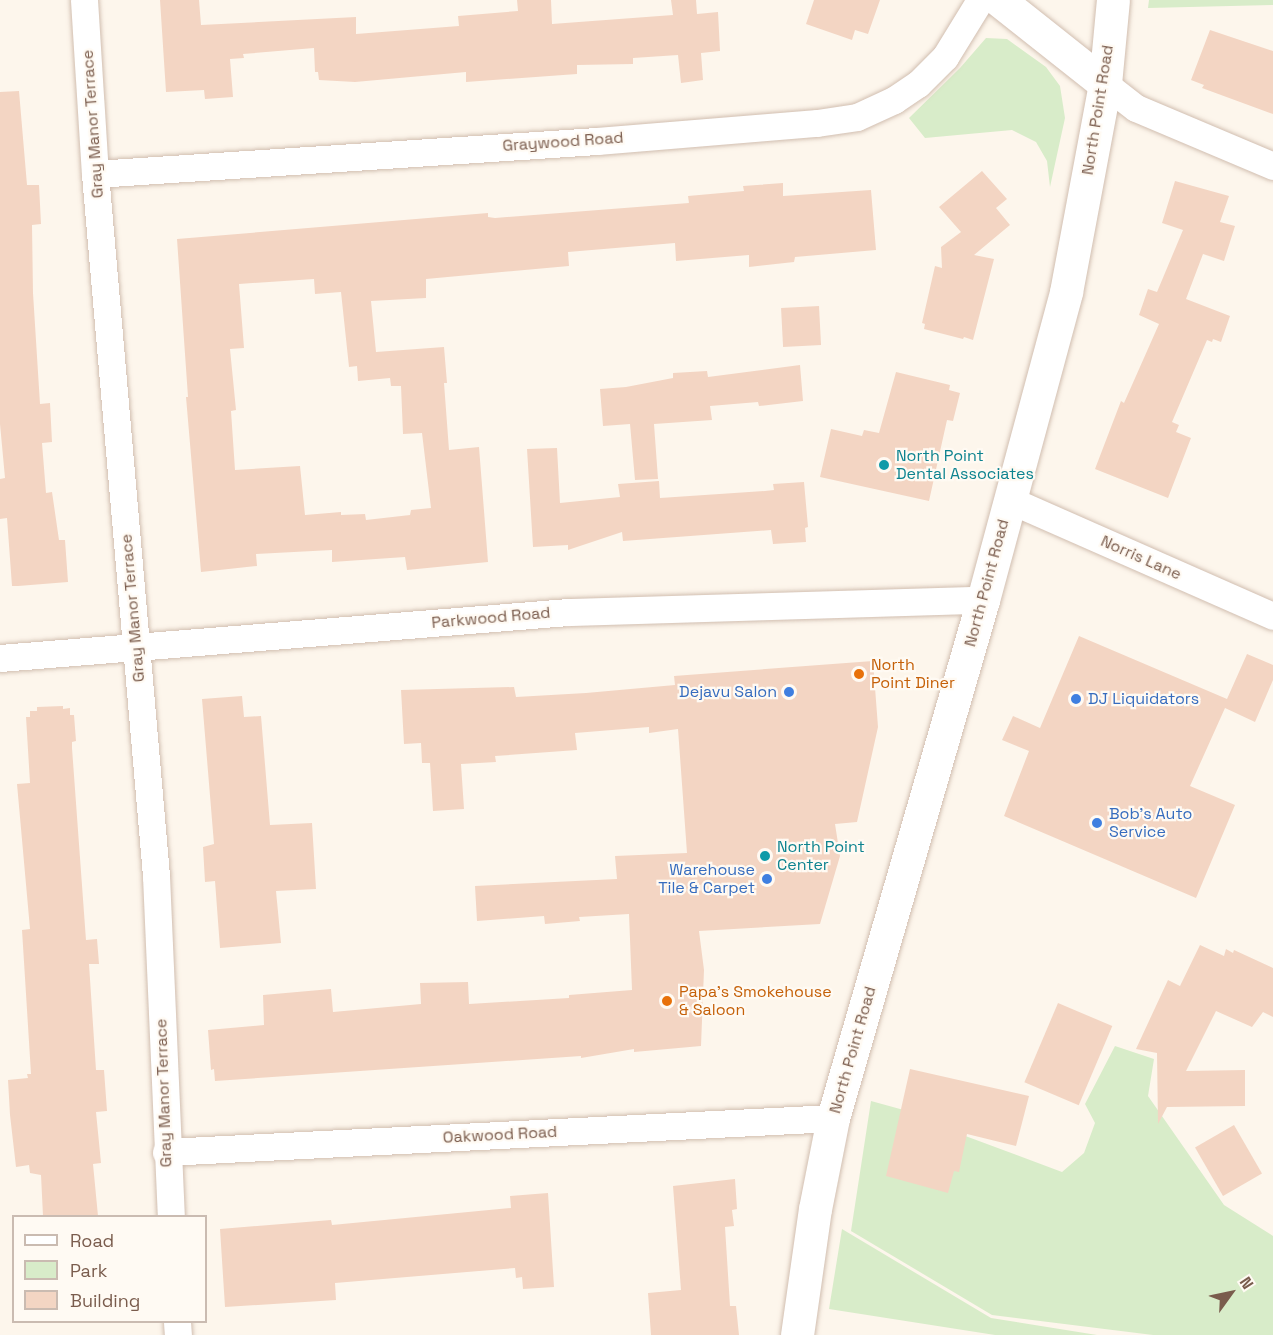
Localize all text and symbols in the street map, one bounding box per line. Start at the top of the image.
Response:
street label: North Point Road [1078,44,1118,176]
street label: Gray Manor Terrace [78,49,108,199]
street label: Graywood Road [502,128,624,156]
place label: North Point Dental Associates [896,446,1034,484]
marker: North Point Dental Associates [877,458,891,472]
street label: North Point Road [961,517,1013,649]
street label: Norris Lane [1098,532,1184,584]
street label: Gray Manor Terrace [117,533,149,683]
street label: Parkwood Road [431,603,551,633]
place label: North Point Diner [871,655,955,693]
marker: North Point Diner [852,667,866,681]
place label: Dejavu Salon [679,682,777,702]
marker: Dejavu Salon [782,685,796,699]
place label: DJ Liquidators [1088,689,1199,709]
marker: DJ Liquidators [1069,692,1083,706]
place label: Bob’s Auto Service [1109,804,1193,842]
marker: Bob’s Auto Service [1090,816,1104,830]
place label: North Point Center [777,837,865,875]
marker: North Point Center [758,849,772,863]
place label: Warehouse Tile & Carpet [658,860,755,898]
marker: Warehouse Tile & Carpet [760,872,774,886]
place label: Papa’s Smokehouse & Saloon [679,982,832,1020]
street label: North Point Road [826,984,880,1116]
marker: Papa’s Smokehouse & Saloon [660,994,674,1008]
street label: Gray Manor Terrace [152,1018,176,1168]
street label: Oakwood Road [442,1122,558,1148]
legend [12,1215,207,1323]
text: Road [70,1229,114,1252]
text: Park [70,1259,107,1282]
north arrow [1201,1263,1261,1323]
text: N [1235,1273,1258,1293]
text: Building [70,1289,140,1312]

